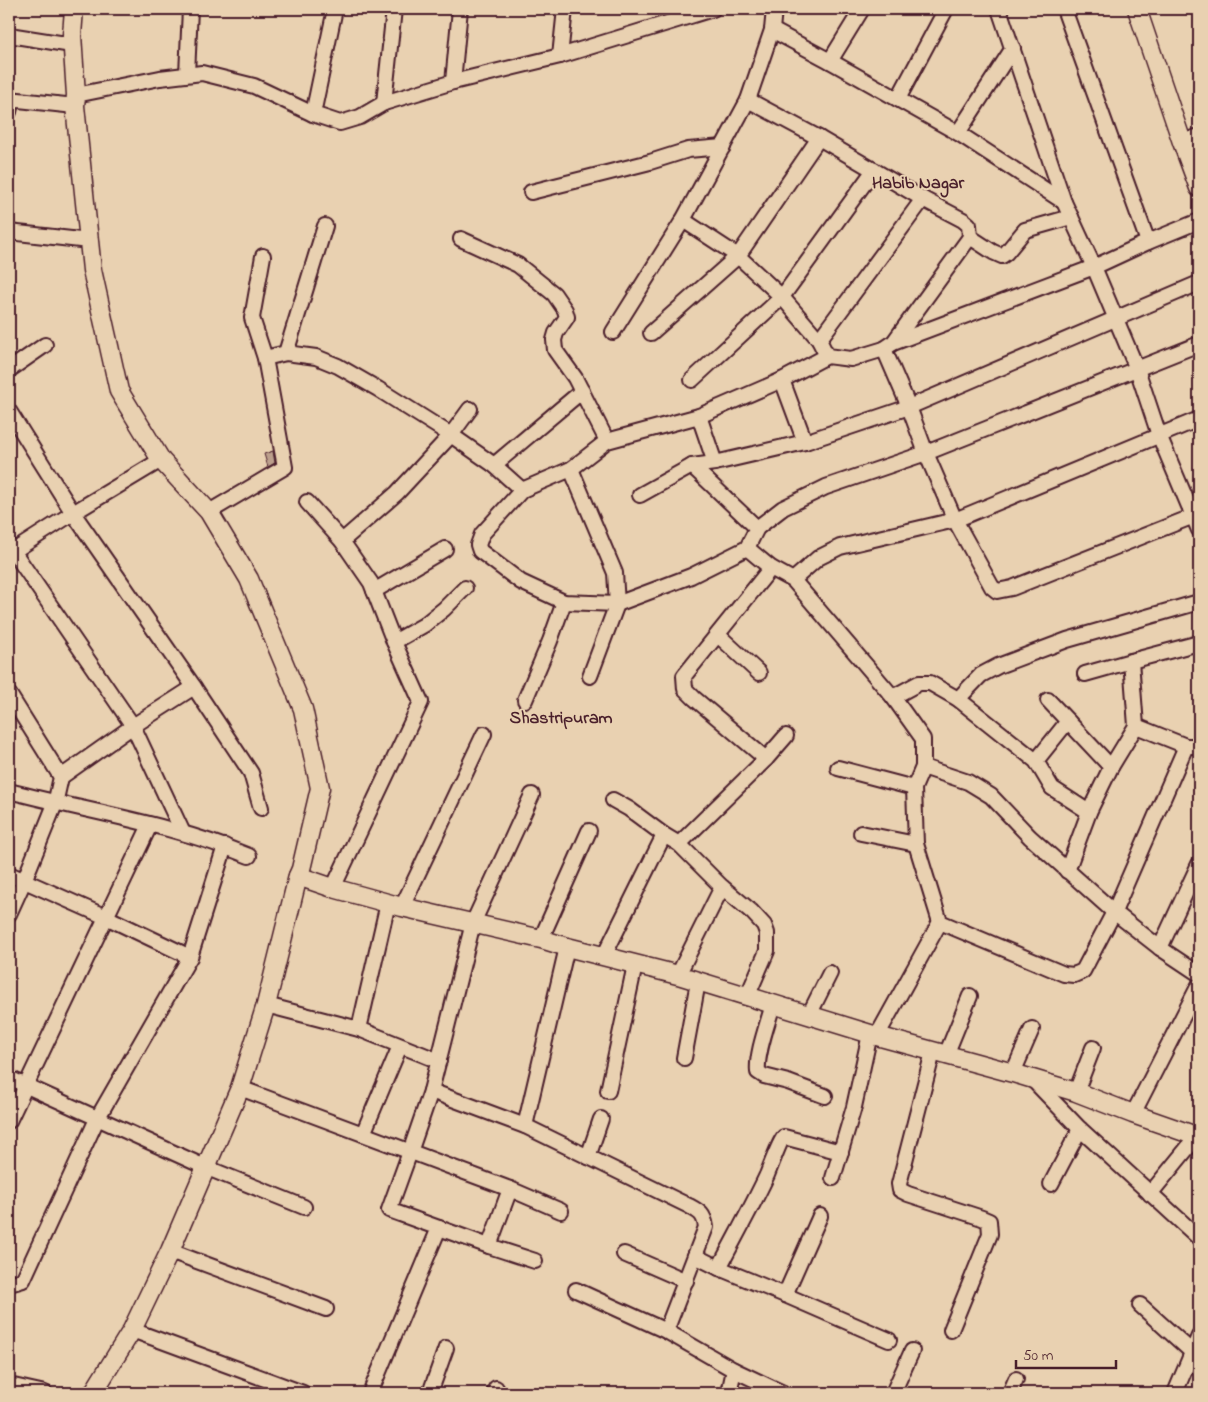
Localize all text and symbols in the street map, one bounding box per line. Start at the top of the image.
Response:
district label: Habib Nagar [872,171,965,198]
district label: Shastripuram [509,706,613,732]
scale bar [1016,1337,1116,1369]
text: 50 m [1023,1345,1054,1367]

